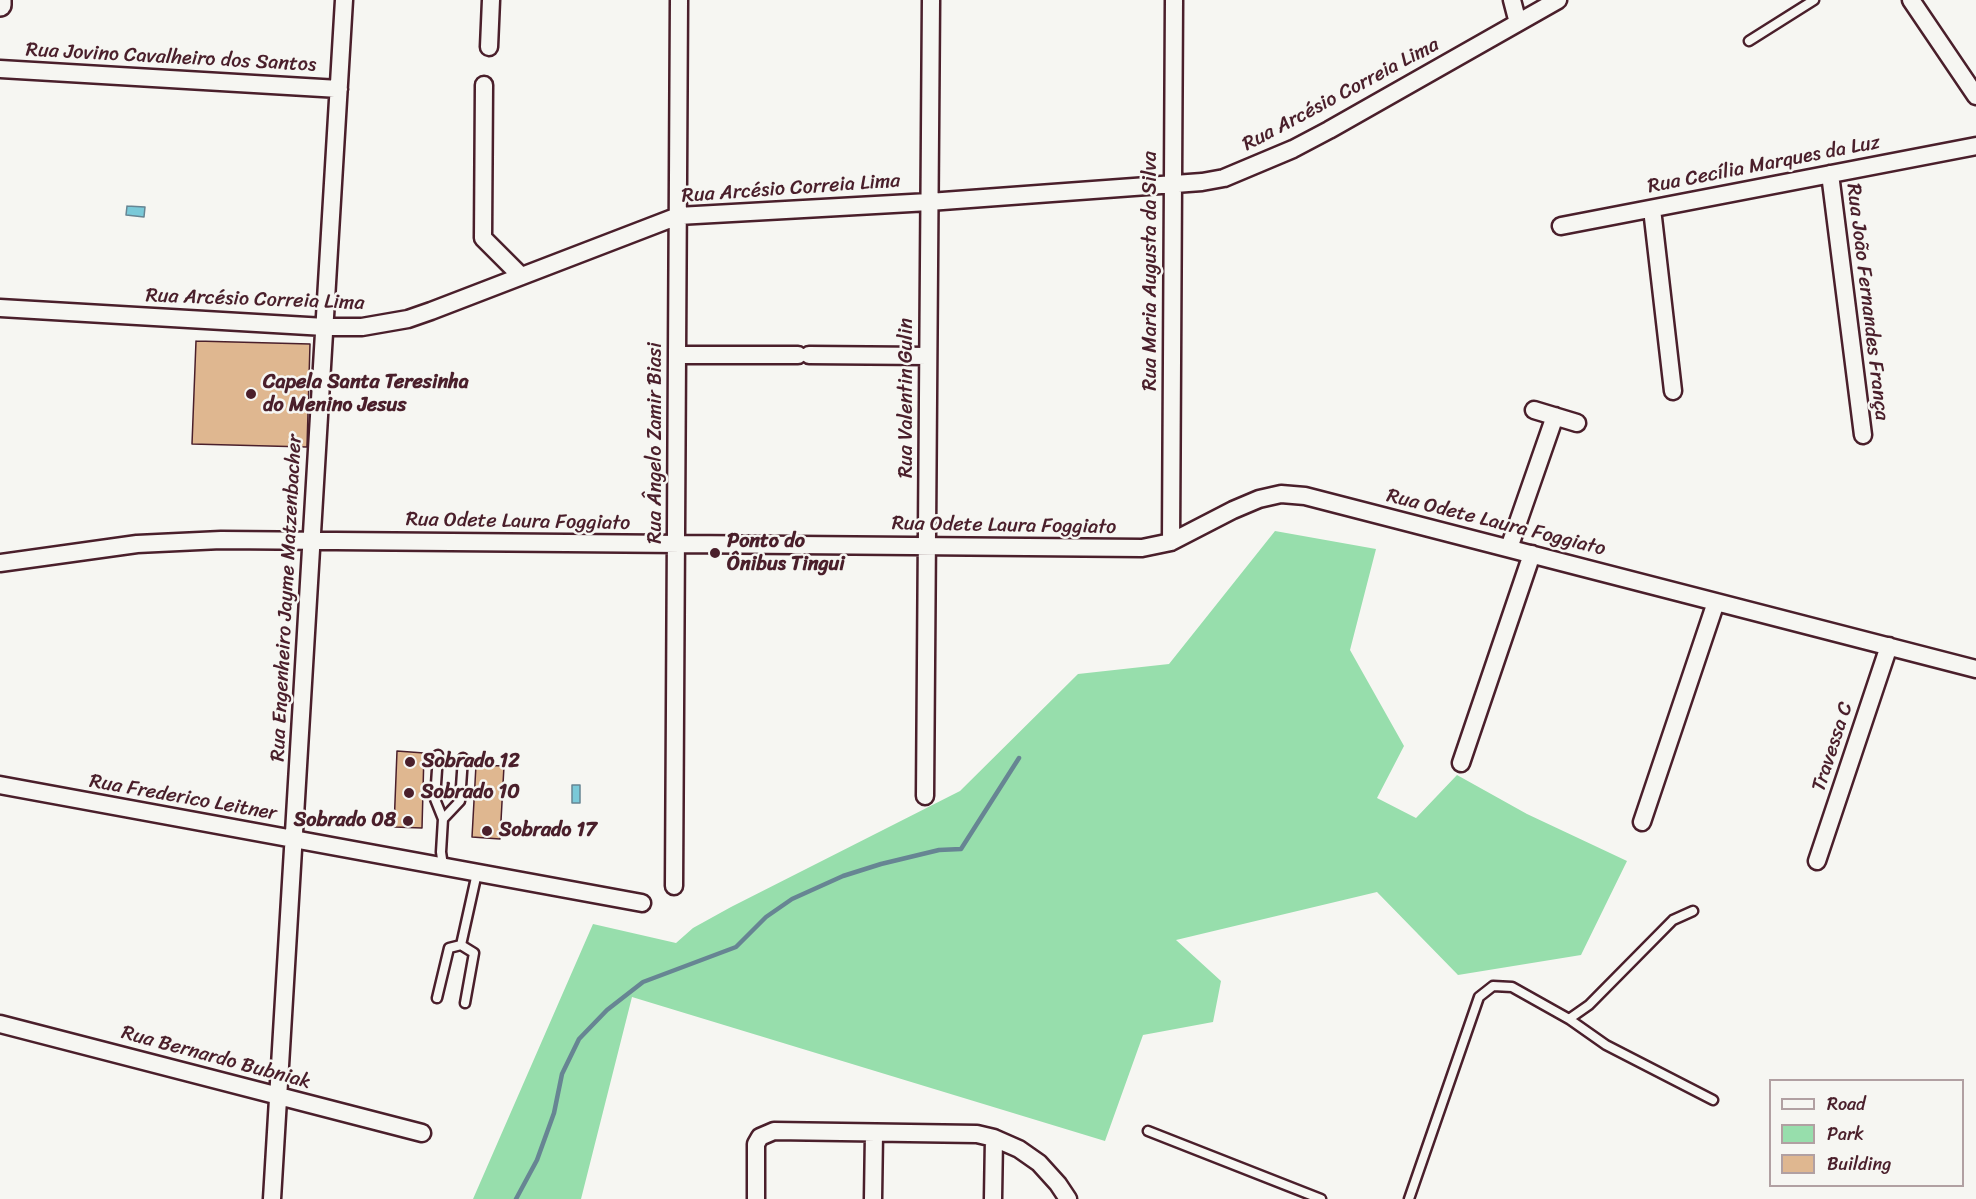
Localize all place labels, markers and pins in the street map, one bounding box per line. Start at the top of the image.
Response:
place label: Capela Santa Teresinha do Menino Jesus [263,371,469,418]
marker: Capela Santa Teresinha do Menino Jesus [244,387,258,401]
place label: Ponto do Ônibus Tingui [727,530,845,577]
marker: Ponto do Ônibus Tingui [708,546,722,560]
place label: Sobrado 12 [422,750,520,774]
marker: Sobrado 12 [403,755,417,769]
place label: Sobrado 10 [421,781,520,805]
marker: Sobrado 10 [402,786,416,800]
place label: Sobrado 08 [294,809,396,833]
marker: Sobrado 08 [401,814,415,828]
place label: Sobrado 17 [499,819,597,843]
marker: Sobrado 17 [480,824,494,838]

